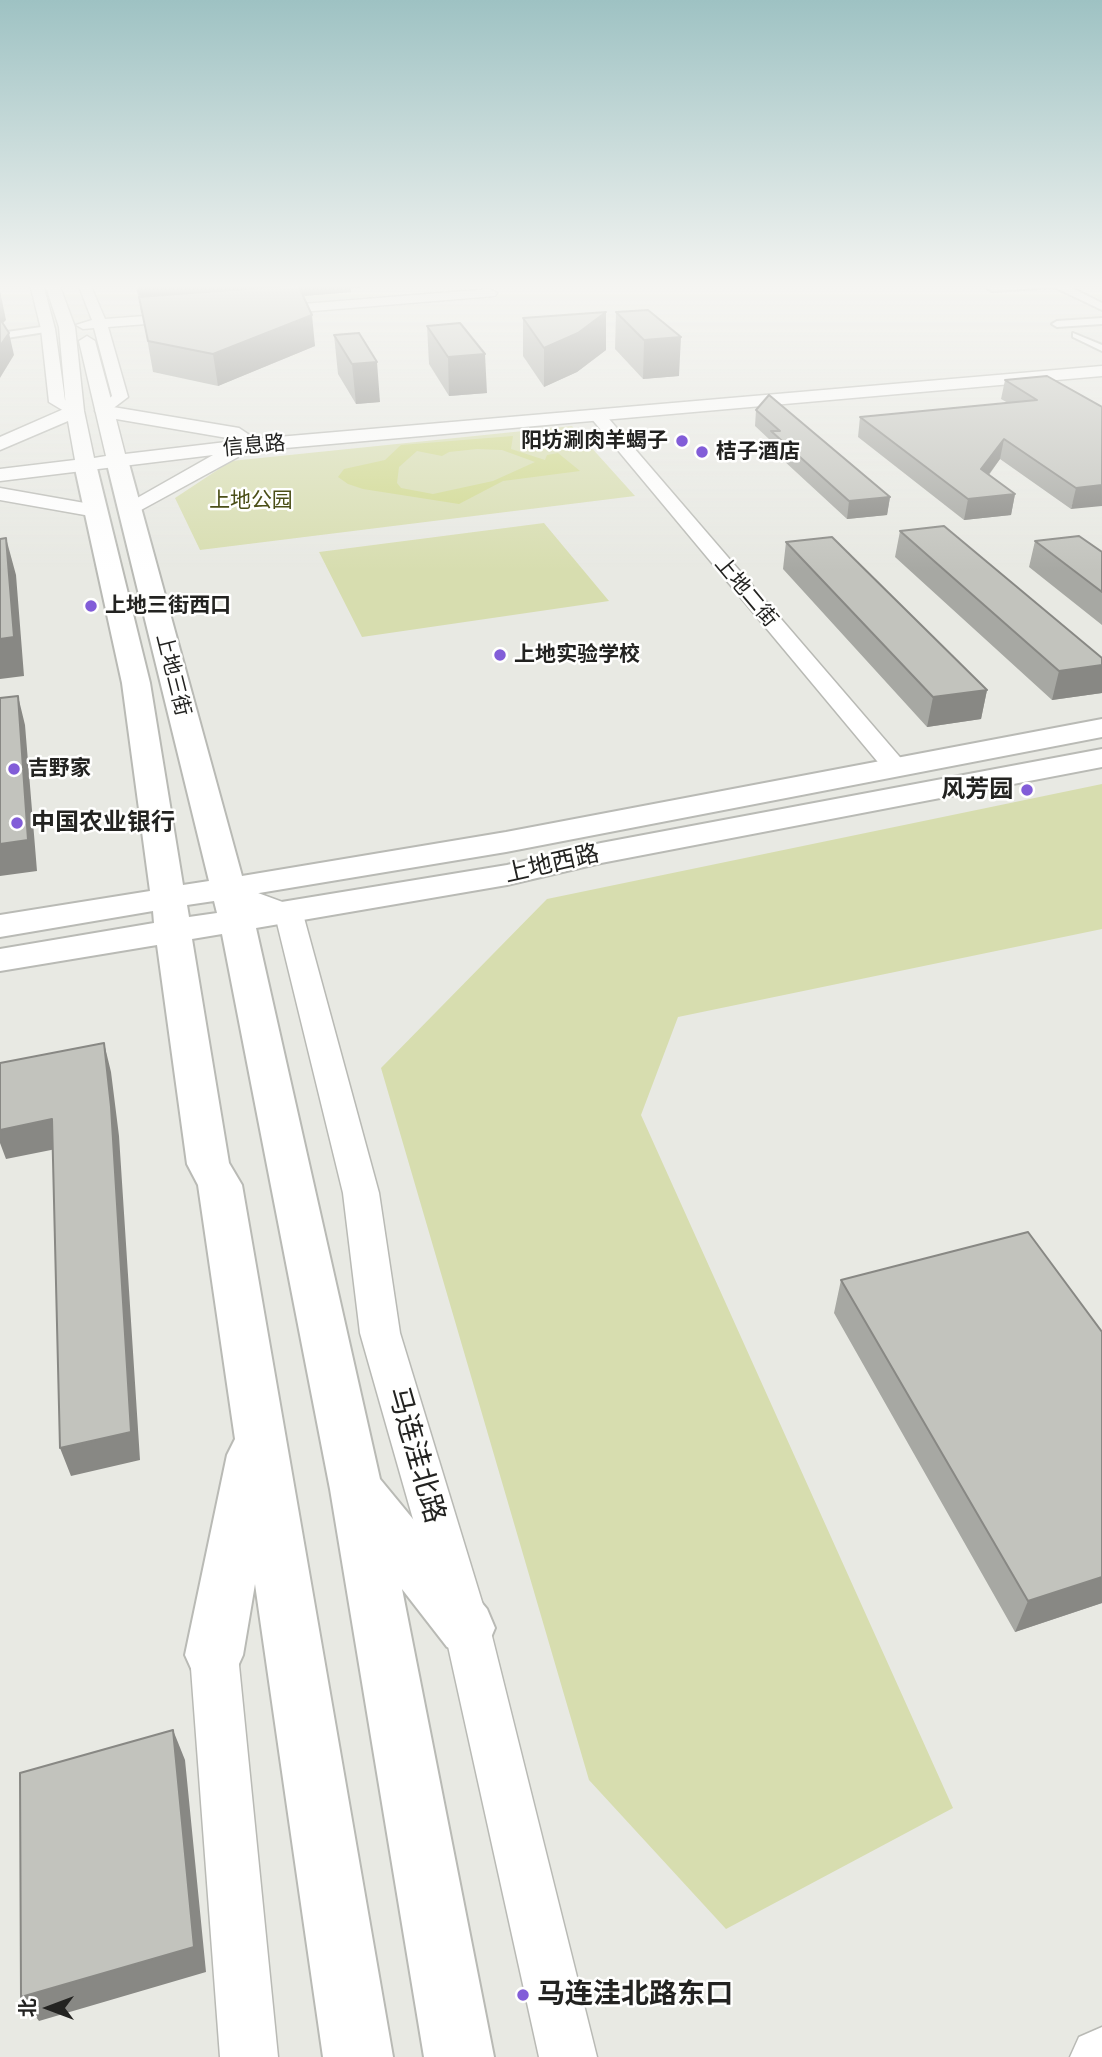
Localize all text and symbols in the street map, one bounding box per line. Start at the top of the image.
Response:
place label: 阳坊涮肉羊蝎子 [521,428,668,454]
street label: 信息路 [222,431,286,461]
marker: 阳坊涮肉羊蝎子 [674,433,690,449]
place label: 桔子酒店 [716,439,800,465]
marker: 桔子酒店 [694,444,710,460]
park label: 上地公园 [209,488,293,514]
street label: 上地二街 [709,552,783,632]
place label: 上地三街西口 [105,593,231,619]
marker: 上地三街西口 [83,598,99,614]
street label: 上地三街 [151,631,195,719]
place label: 上地实验学校 [514,642,640,668]
marker: 上地实验学校 [492,647,508,663]
place label: 吉野家 [28,756,91,782]
marker: 吉野家 [6,761,22,777]
place label: 风芳园 [941,776,1013,804]
marker: 风芳园 [1019,782,1035,798]
place label: 中国农业银行 [31,809,175,837]
marker: 中国农业银行 [9,815,25,831]
street label: 上地西路 [502,839,602,889]
street label: 马连洼北路 [381,1383,451,1527]
north arrow [14,1973,84,2043]
place label: 马连洼北路东口 [537,1978,733,2012]
marker: 马连洼北路东口 [515,1987,531,2003]
text: 北 [16,1999,39,2018]

